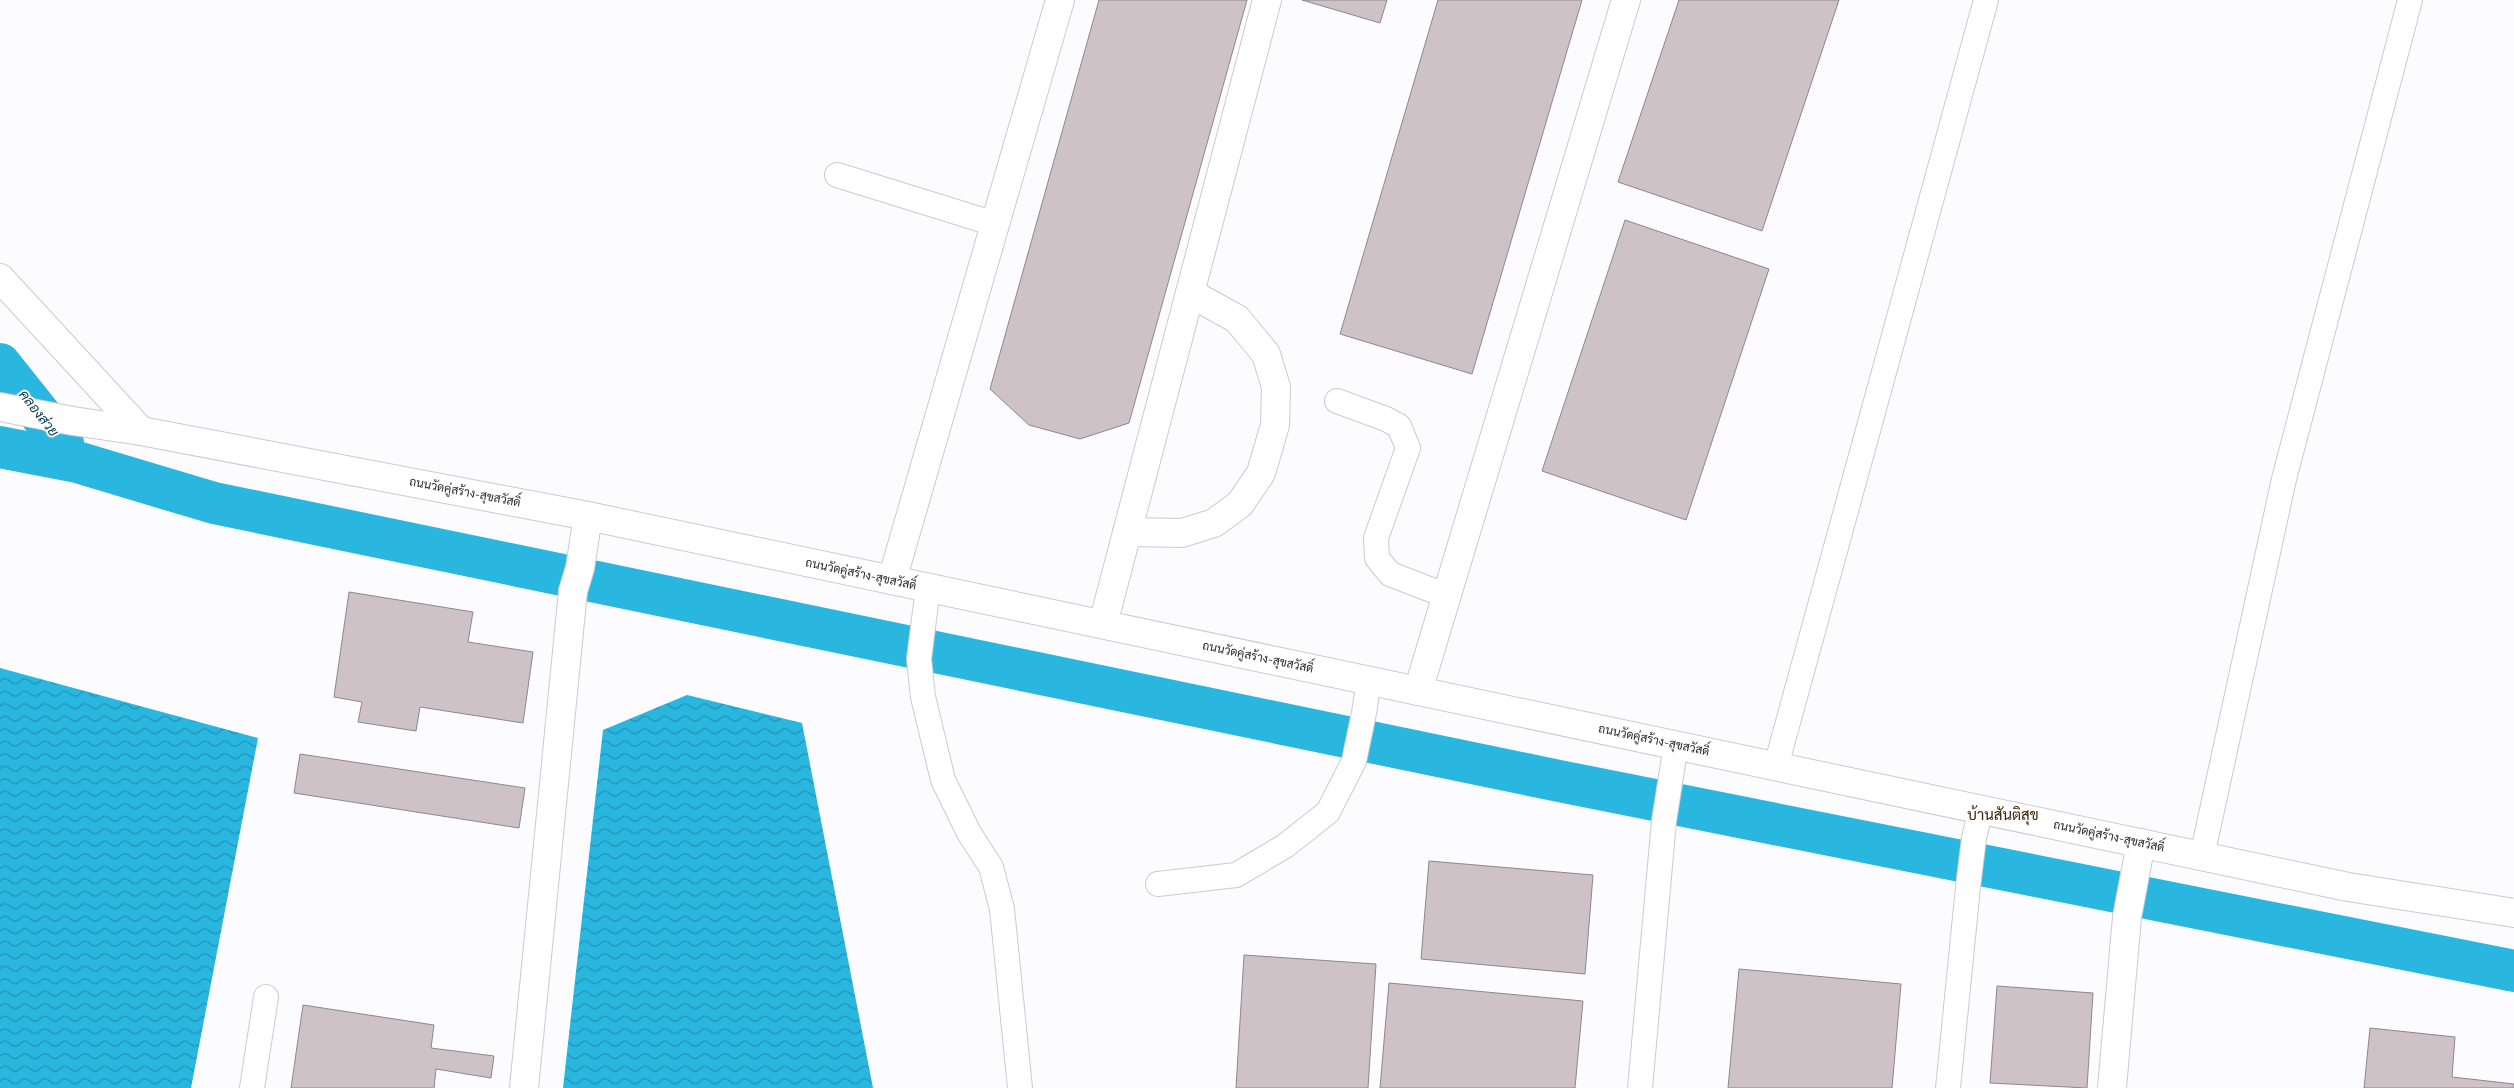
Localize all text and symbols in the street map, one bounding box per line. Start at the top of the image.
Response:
water label: คลองส่วย [16,387,62,439]
street label: ถนนวัดคู่สร้าง-สุขสวัสดิ์ [408,470,523,512]
street label: ถนนวัดคู่สร้าง-สุขสวัสดิ์ [804,551,919,595]
street label: ถนนวัดคู่สร้าง-สุขสวัสดิ์ [1201,634,1316,678]
street label: ถนนวัดคู่สร้าง-สุขสวัสดิ์ [1597,717,1712,761]
district label: บ้านสันติสุข [1967,805,2039,826]
street label: ถนนวัดคู่สร้าง-สุขสวัสดิ์ [2052,813,2167,857]

